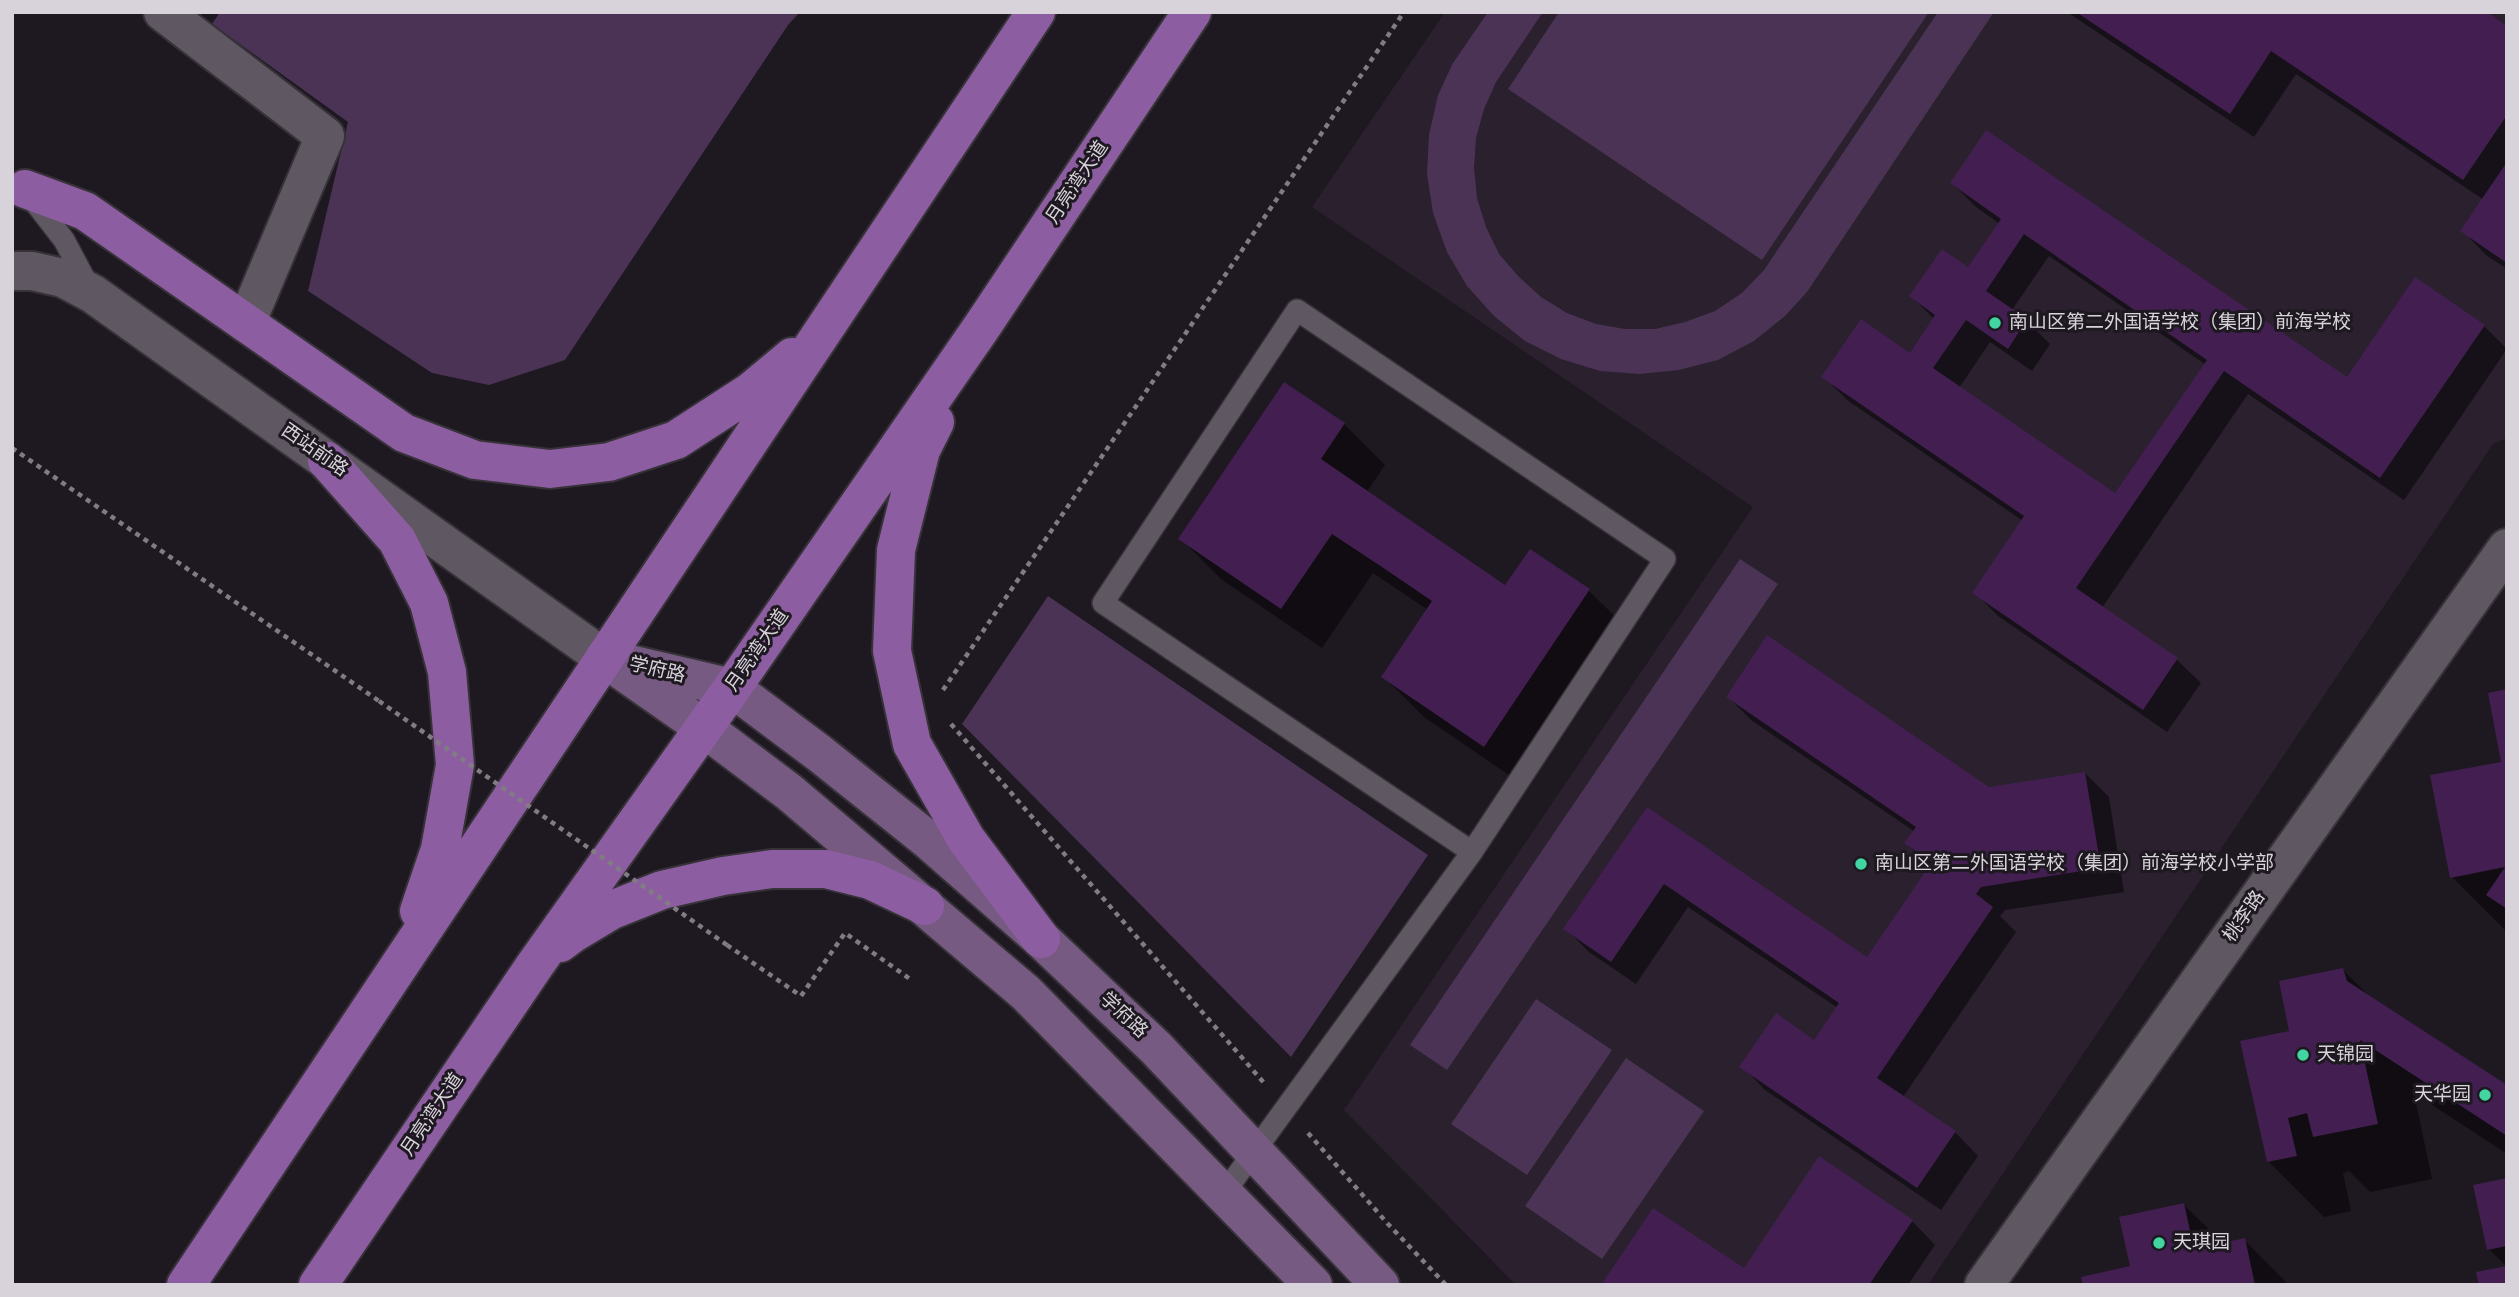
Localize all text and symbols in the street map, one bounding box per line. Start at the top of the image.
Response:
street label: 月亮湾大道 [1042,137,1114,229]
place label: 南山区第二外国语学校（集团）前海学校 [2009,312,2351,334]
marker: 南山区第二外国语学校（集团）前海学校 [1987,315,2003,331]
street label: 西站前路 [276,420,352,482]
street label: 月亮湾大道 [721,606,795,696]
street label: 学府路 [627,653,687,689]
place label: 南山区第二外国语学校（集团）前海学校小学部 [1875,853,2274,875]
marker: 南山区第二外国语学校（集团）前海学校小学部 [1853,856,1869,872]
street label: 桃李路 [2219,887,2271,947]
street label: 学府路 [1094,988,1152,1044]
place label: 天锦园 [2317,1044,2374,1066]
marker: 天锦园 [2295,1047,2311,1063]
street label: 月亮湾大道 [397,1069,469,1161]
place label: 天华园 [2414,1084,2471,1106]
marker: 天华园 [2477,1087,2493,1103]
place label: 天琪园 [2173,1232,2230,1254]
marker: 天琪园 [2151,1235,2167,1251]

